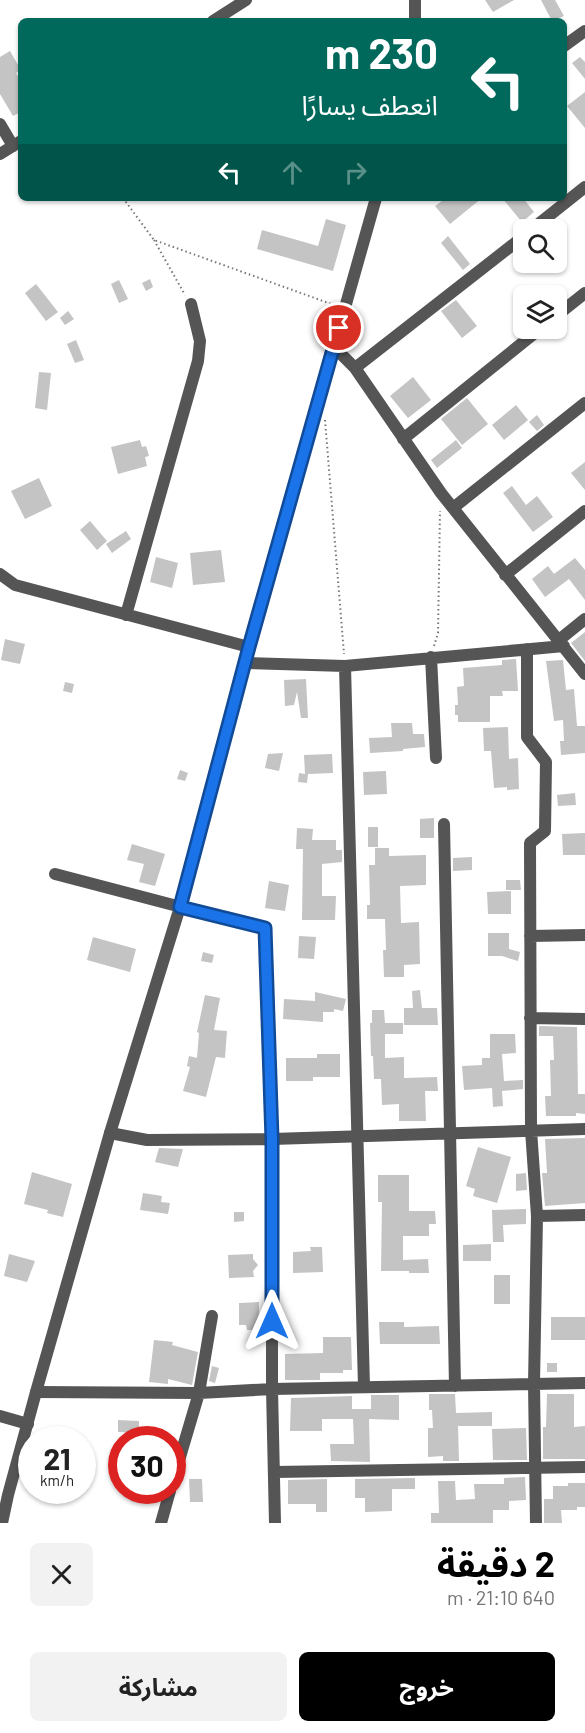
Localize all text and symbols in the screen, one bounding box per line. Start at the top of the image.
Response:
text: 230 m [325,27,438,77]
icon: left [459,42,537,120]
text: انعطف يسارًا [301,88,438,120]
icon: left [213,156,246,189]
icon: ahead [276,156,309,189]
icon: right [339,156,372,189]
map controls [513,219,567,339]
button: search [513,219,567,273]
button: layers [513,285,567,339]
pin [313,302,364,353]
icon: arrive [322,311,355,344]
position arrow [240,1289,304,1353]
speed limit sign: 30 [108,1426,186,1504]
text: 21 [43,1440,71,1476]
text: km/h [40,1471,74,1489]
text: 2 دقيقة [437,1541,555,1584]
button: close [30,1543,93,1606]
text: 640 m · 21:10 [447,1585,555,1609]
button: مشاركة [30,1652,287,1721]
button: خروج [299,1652,555,1721]

